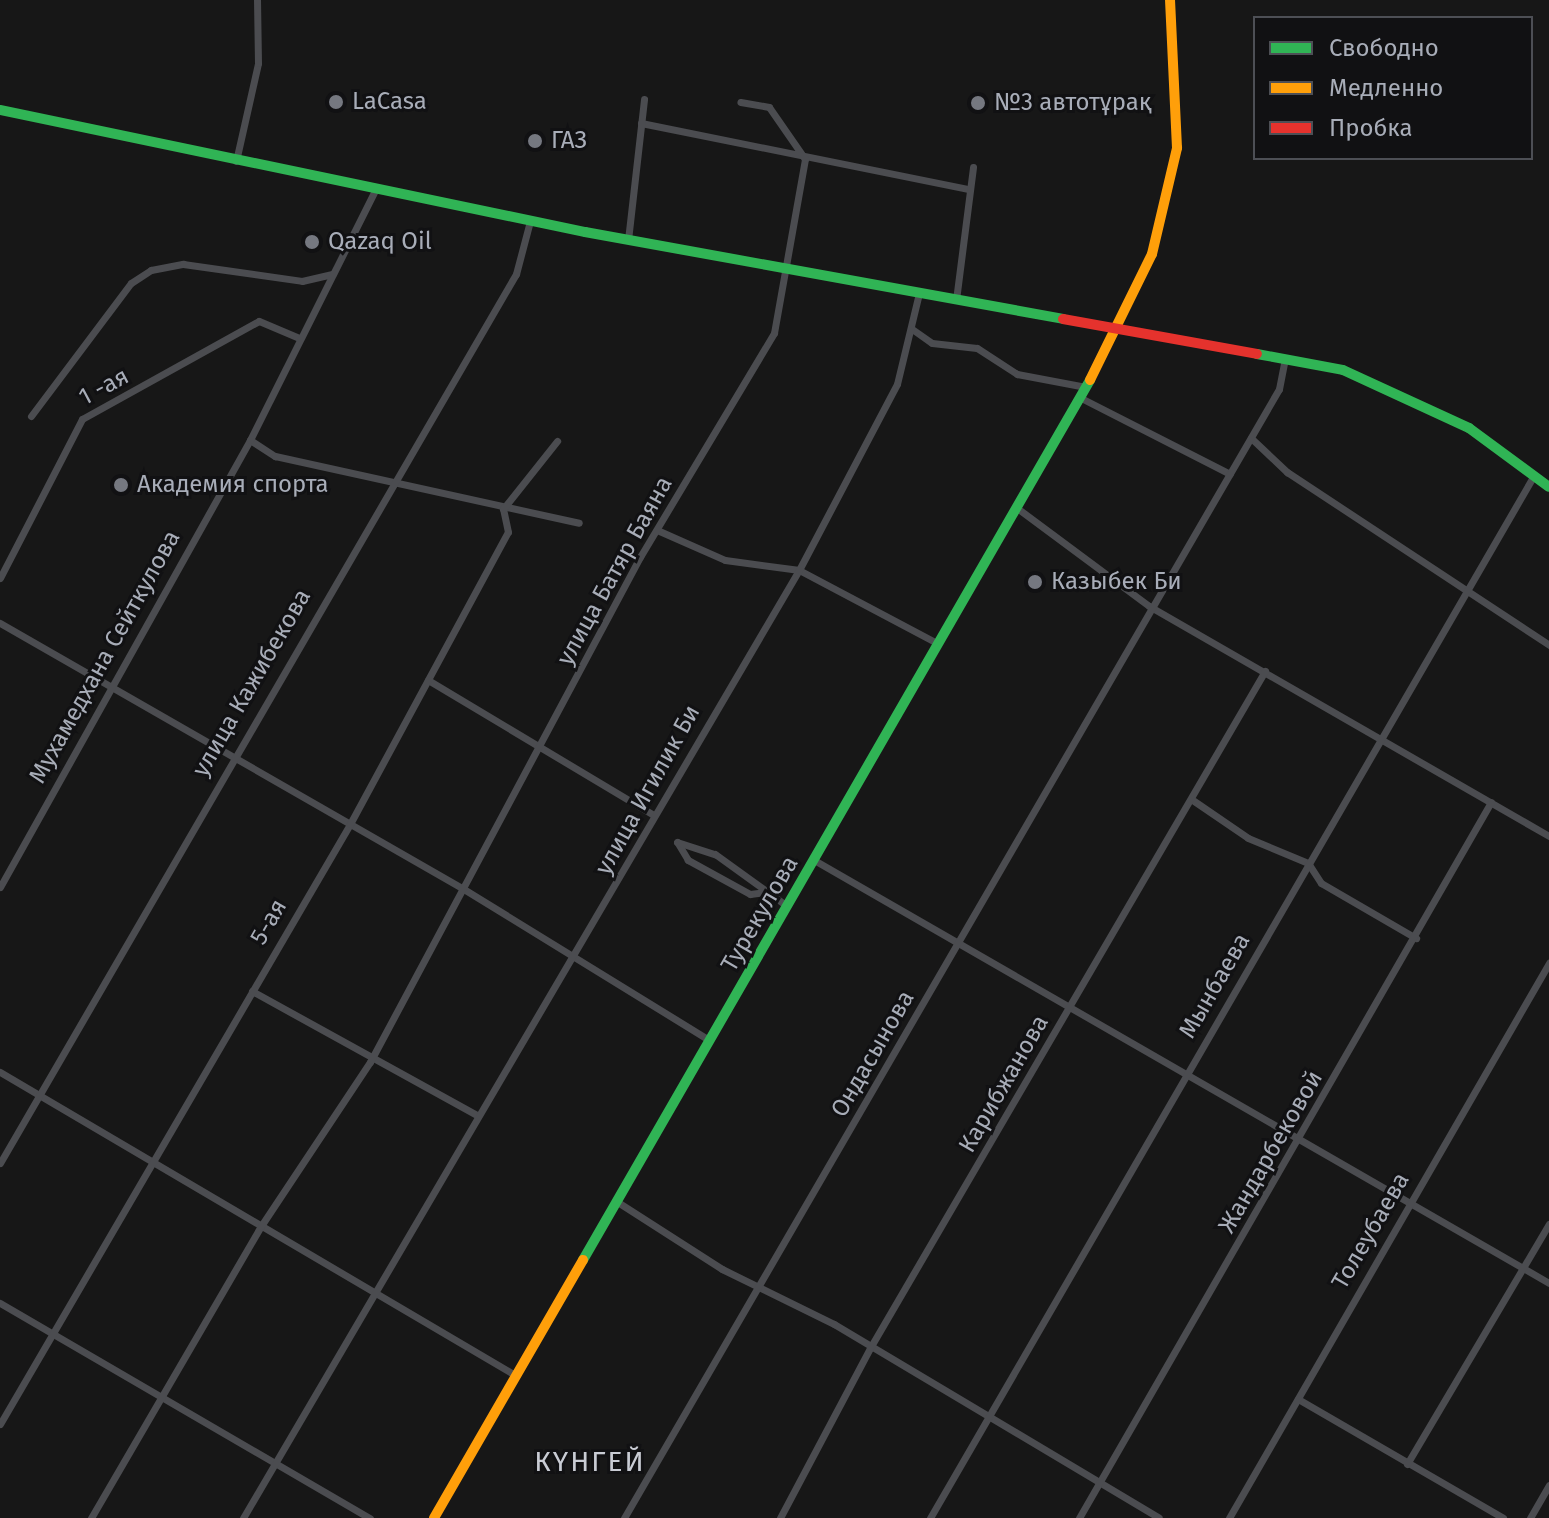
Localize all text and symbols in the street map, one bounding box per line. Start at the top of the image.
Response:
legend [1253,16,1533,160]
text: Свободно [1329,34,1439,62]
text: Медленно [1329,74,1443,102]
place label: LaCasa [352,88,427,116]
place label: №3 автотұрақ [994,89,1151,117]
marker: LaCasa [327,93,345,111]
marker: №3 автотұрақ [969,94,987,112]
text: Пробка [1329,114,1413,142]
place label: ГАЗ [551,127,587,155]
marker: ГАЗ [526,132,544,150]
place label: Qazaq Oil [328,228,432,256]
marker: Qazaq Oil [303,233,321,251]
street label: 1 -ая [74,362,134,412]
place label: Академия спорта [137,471,329,499]
street label: улица Батяр Баяна [551,472,679,670]
marker: Академия спорта [112,476,130,494]
street label: Мухамедхана Сейткулова [23,526,187,788]
place label: Казыбек Би [1051,568,1182,596]
marker: Казыбек Би [1026,573,1044,591]
street label: улица Кажибекова [187,584,317,782]
street label: улица Игилик Би [589,700,707,880]
street label: Турекулова [715,851,805,977]
street label: 5-ая [245,894,293,950]
street label: Мынбаева [1173,928,1257,1044]
street label: Ондасынова [825,986,921,1122]
street label: Карибжанова [953,1010,1055,1158]
street label: Жандарбековой [1213,1066,1329,1238]
street label: Толеубаева [1326,1168,1416,1294]
district label: КҮНГЕЙ [534,1445,646,1479]

